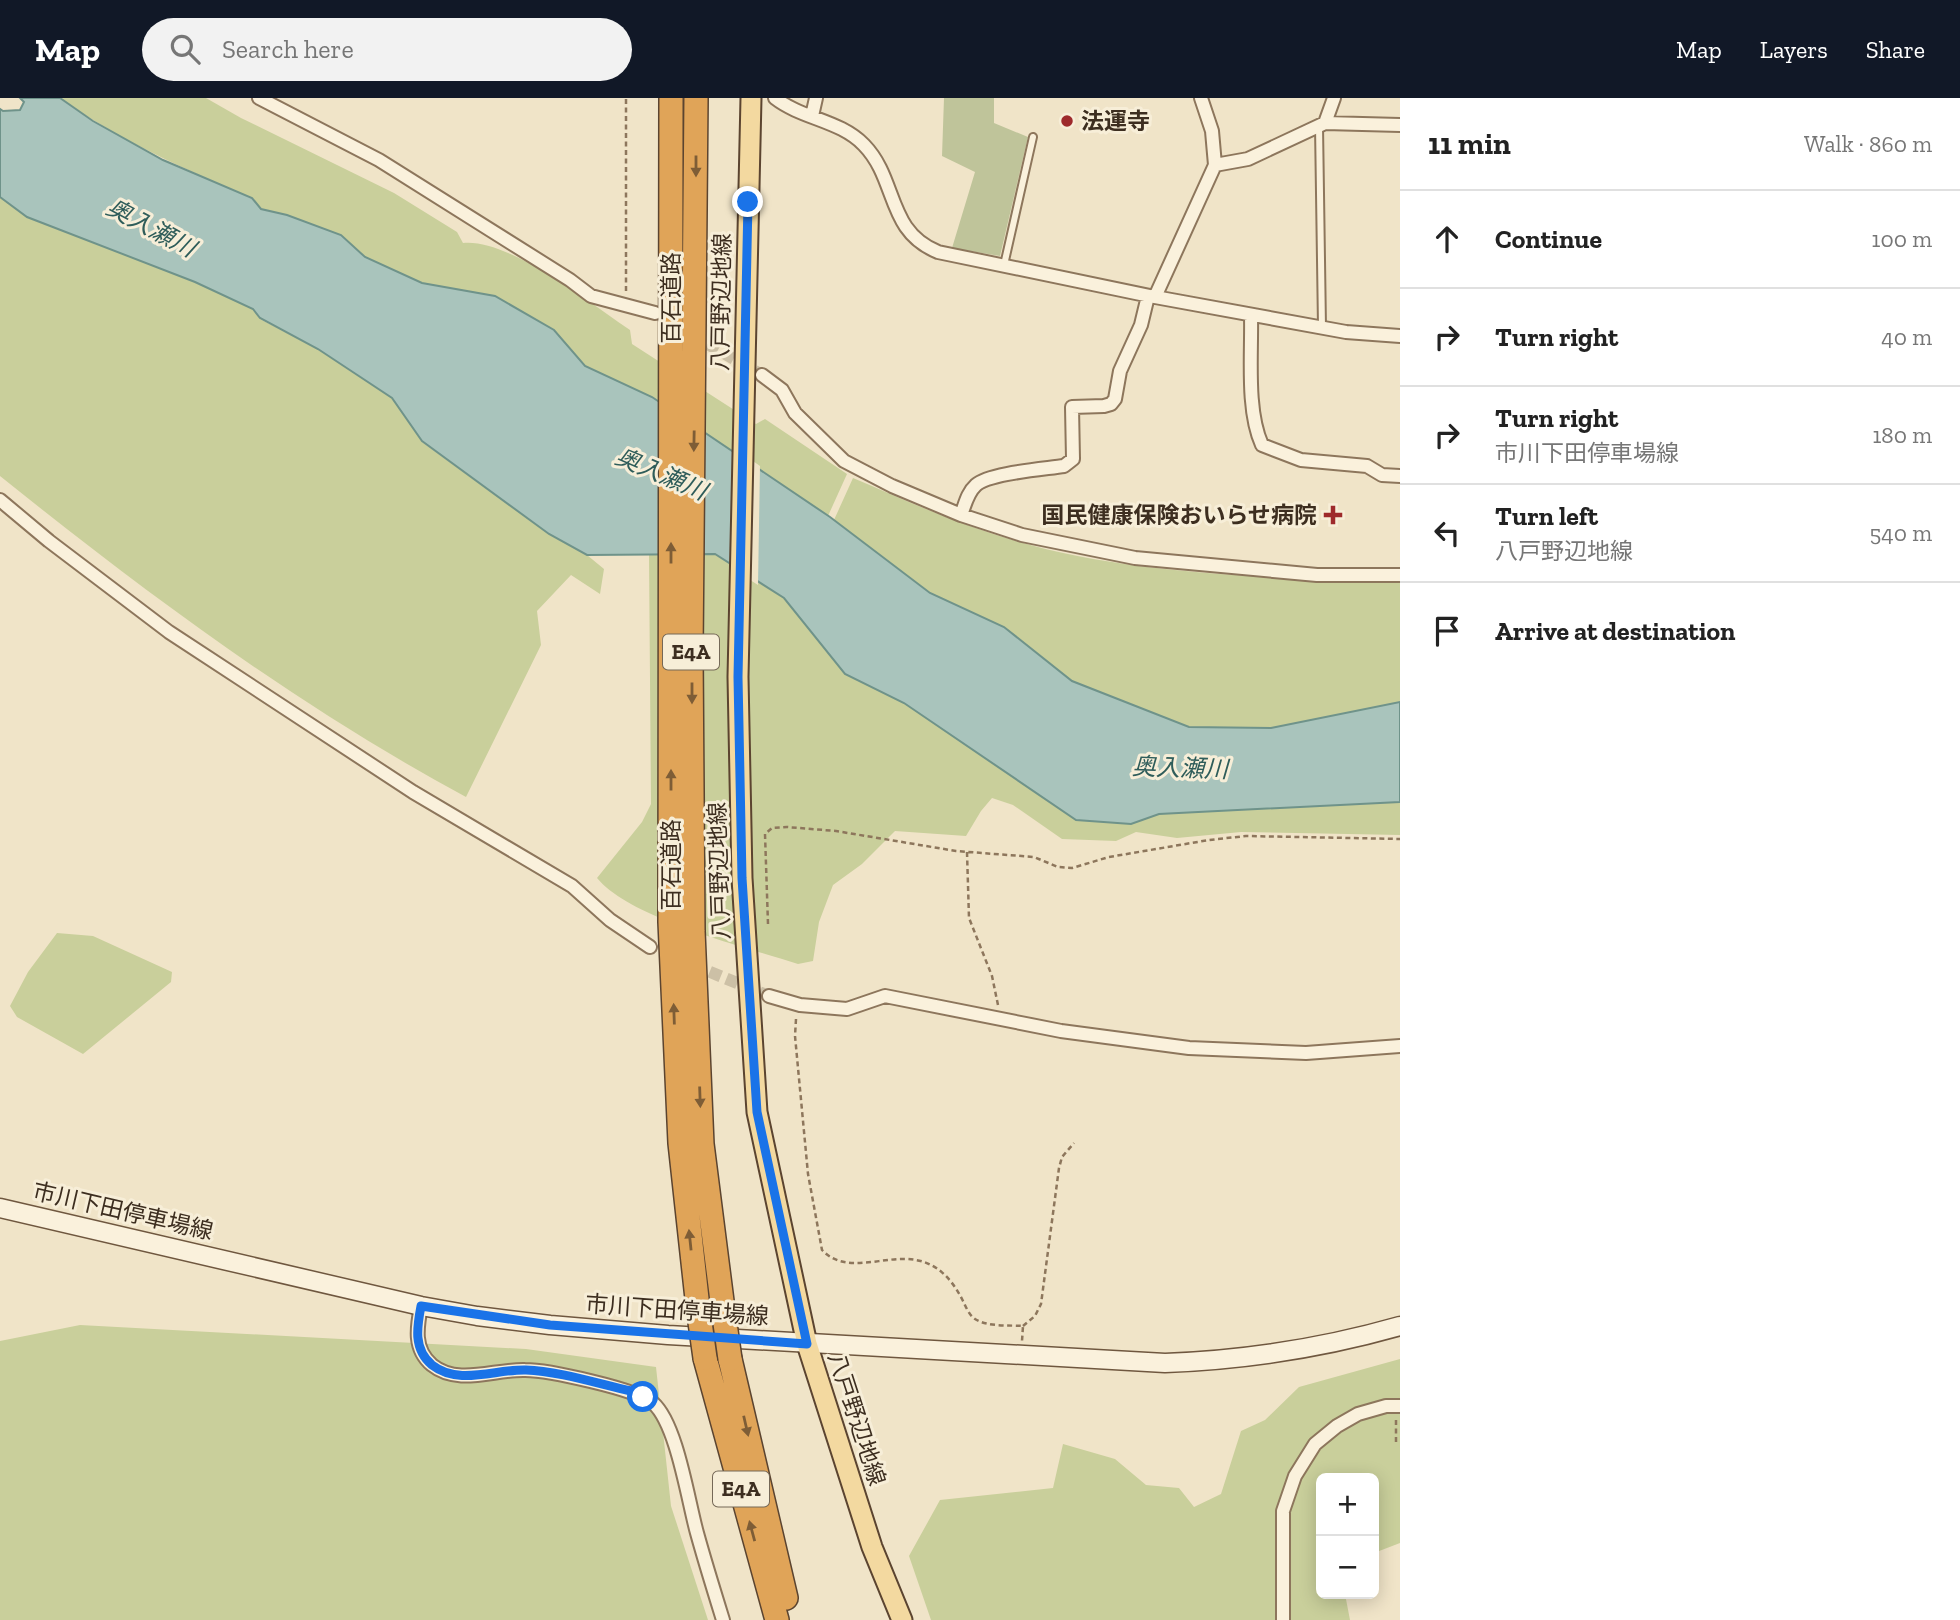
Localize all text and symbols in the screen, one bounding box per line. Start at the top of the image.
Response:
search box [142,18,632,81]
text: Map [35,30,100,69]
icon: search [166,30,204,68]
text: Search here [222,33,354,65]
text: Map [1676,35,1722,64]
text: Layers [1760,35,1828,64]
text: Share [1866,35,1925,64]
place label: 法運寺 [1081,107,1150,135]
marker: 法運寺 [1059,113,1075,129]
text: 11 min [1428,126,1511,162]
text: Walk · 860 m [1804,130,1932,158]
one-way arrow [690,155,702,177]
route end [732,186,763,217]
water label: 奥入瀬川 [102,192,203,264]
icon: ahead [1428,220,1466,258]
text: Continue [1495,223,1602,255]
text: 100 m [1872,225,1932,253]
street label: 八戸野辺地線 [706,233,736,371]
street label: 百石道路 [657,252,685,344]
icon: right [1428,318,1466,356]
text: Turn right [1495,321,1618,353]
text: 40 m [1881,323,1932,351]
text: Turn right [1495,402,1618,434]
icon: right [1428,416,1466,454]
text: 180 m [1872,421,1932,449]
one-way arrow [688,430,700,452]
text: 市川下田停車場線 [1495,439,1679,467]
water label: 奥入瀬川 [611,441,714,507]
text: Turn left [1495,500,1598,532]
place label: 国民健康保険おいらせ病院 [1041,501,1317,529]
marker: 国民健康保険おいらせ病院 [1323,505,1343,525]
icon: left [1428,514,1466,552]
text: 540 m [1870,519,1932,547]
text: 八戸野辺地線 [1495,537,1633,565]
one-way arrow [665,541,677,563]
icon: arrive [1428,612,1466,650]
text: Arrive at destination [1495,615,1735,647]
road number: E4A [663,634,719,670]
one-way arrow [686,682,697,704]
water label: 奥入瀬川 [1132,751,1231,784]
one-way arrow [665,769,677,791]
street label: 八戸野辺地線 [703,802,735,940]
street label: 百石道路 [657,819,685,911]
one-way arrow [669,1002,680,1024]
one-way arrow [695,1087,706,1109]
street label: 市川下田停車場線 [30,1177,216,1245]
one-way arrow [685,1229,696,1251]
street label: 市川下田停車場線 [584,1290,770,1330]
street label: 八戸野辺地線 [822,1349,892,1489]
route start [627,1381,658,1412]
one-way arrow [741,1415,752,1437]
road number: E4A [713,1472,769,1506]
map controls [1316,1473,1379,1599]
button: + [1316,1473,1379,1536]
one-way arrow [747,1520,757,1541]
button: − [1316,1536,1379,1599]

